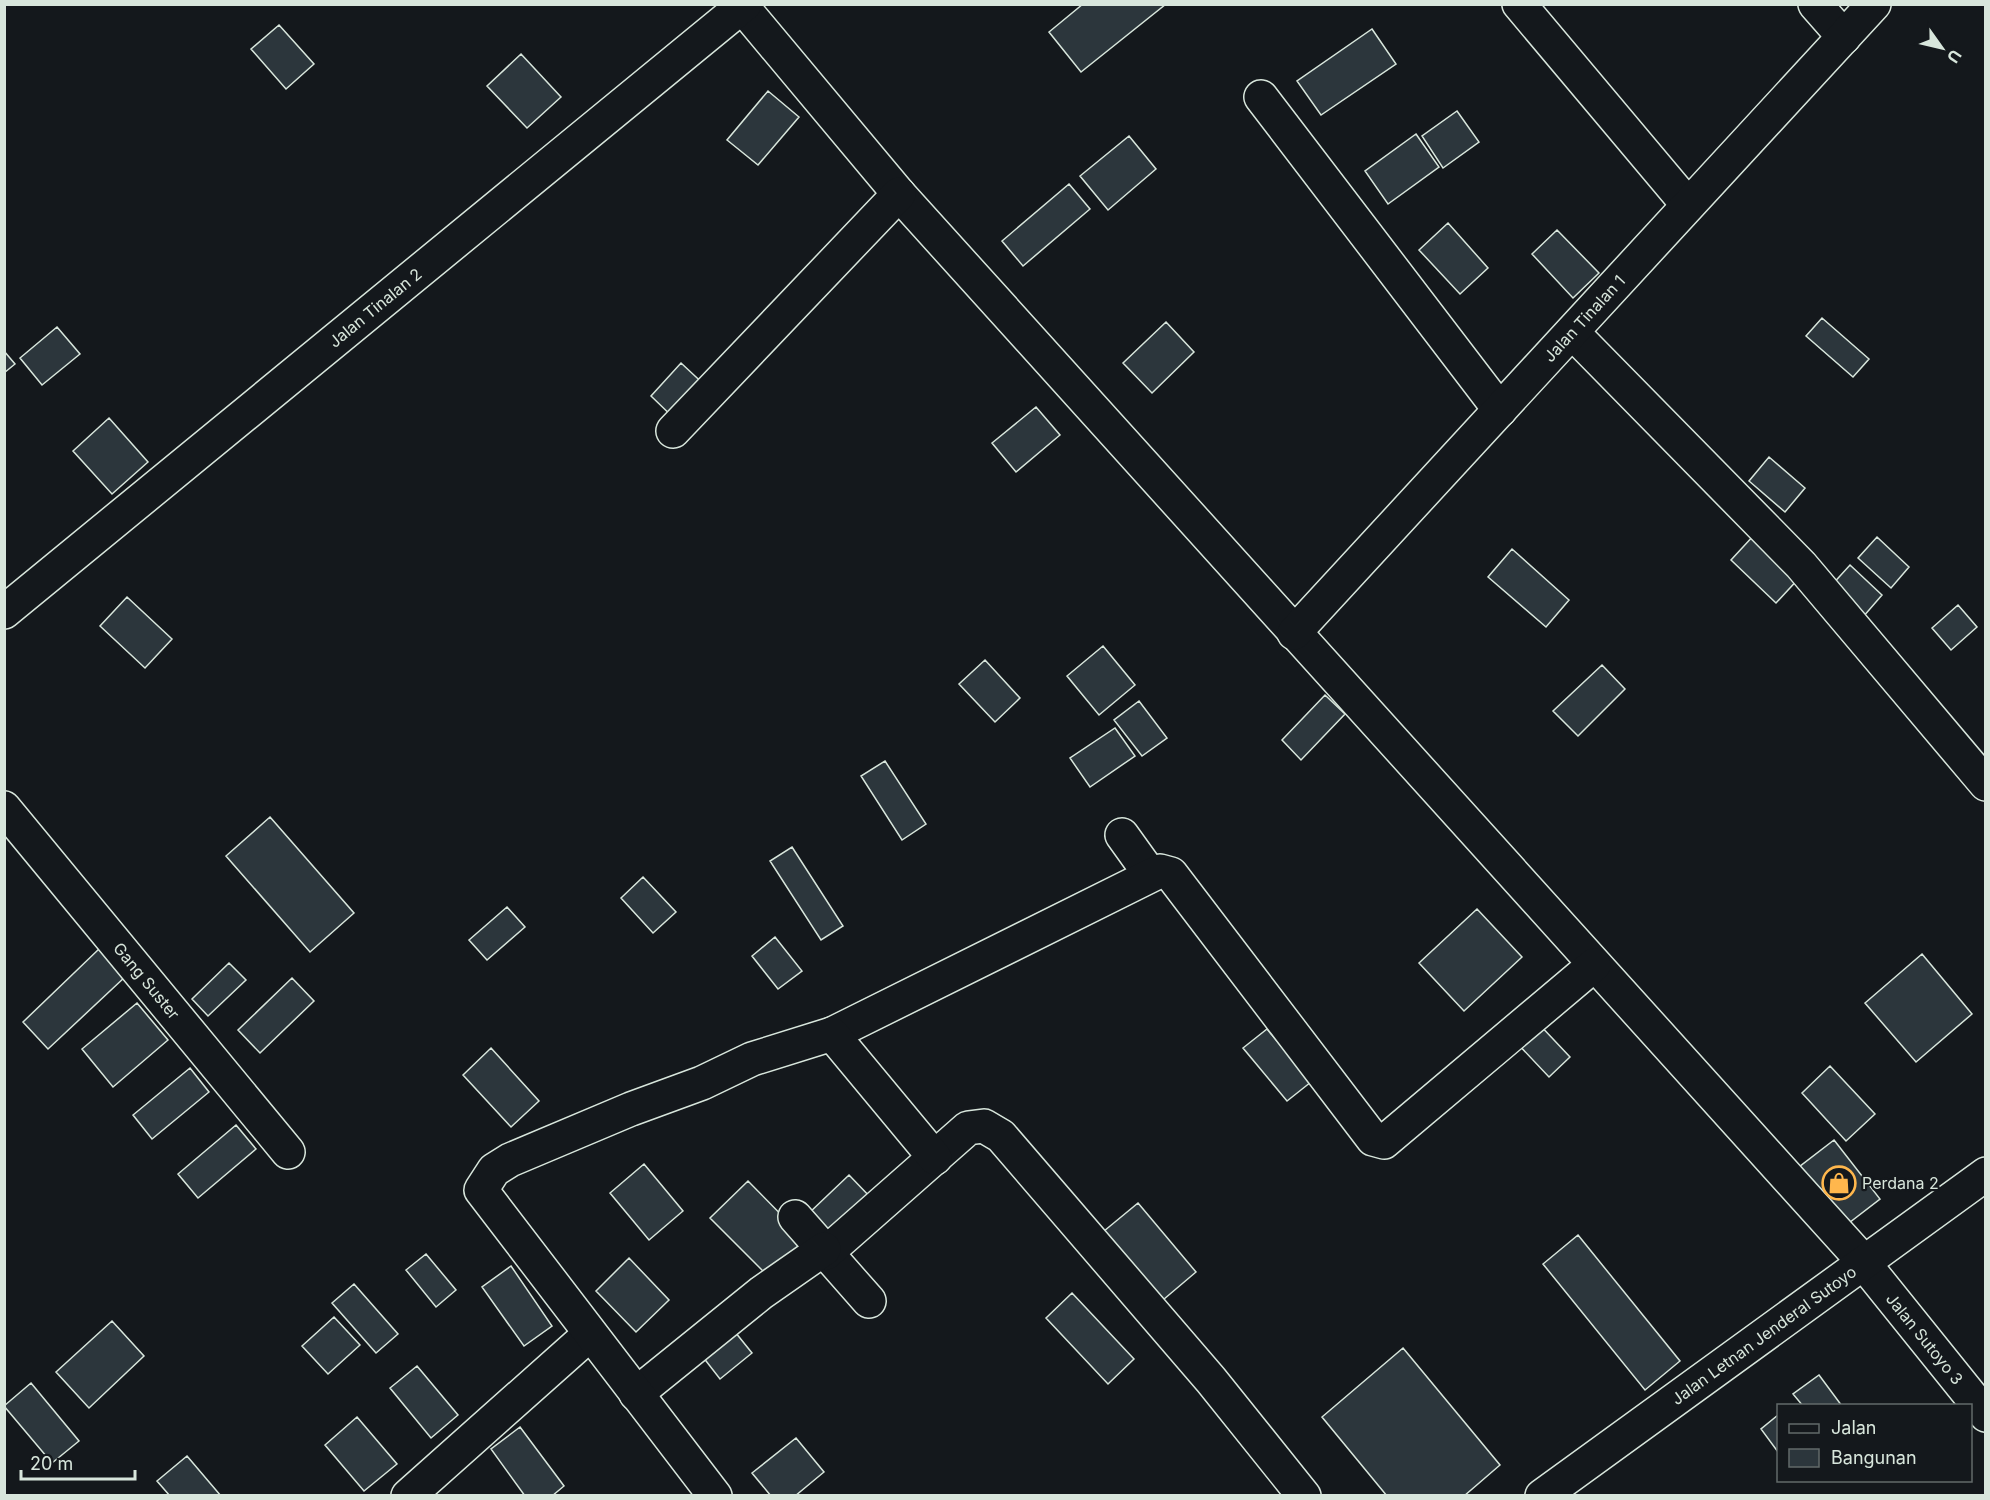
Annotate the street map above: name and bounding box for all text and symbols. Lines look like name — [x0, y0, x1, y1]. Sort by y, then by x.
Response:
north arrow — [1912, 18, 1972, 78]
text: U — [1943, 46, 1966, 67]
street label: Jalan Tinalan 2 — [325, 264, 426, 351]
street label: Jalan Tinalan 1 — [1539, 271, 1629, 366]
street label: Gang Suster — [109, 938, 184, 1023]
shop icon: Perdana 2 — [1821, 1165, 1857, 1201]
place label: Perdana 2 — [1862, 1173, 1939, 1193]
street label: Jalan Letnan Jenderal Sutoyo — [1667, 1261, 1860, 1409]
street label: Jalan Sutoyo 3 — [1882, 1289, 1967, 1389]
legend — [1777, 1404, 1972, 1482]
text: Jalan — [1831, 1417, 1876, 1438]
scale bar — [21, 1443, 135, 1481]
text: Bangunan — [1831, 1447, 1917, 1468]
text: 20 m — [30, 1453, 73, 1474]

